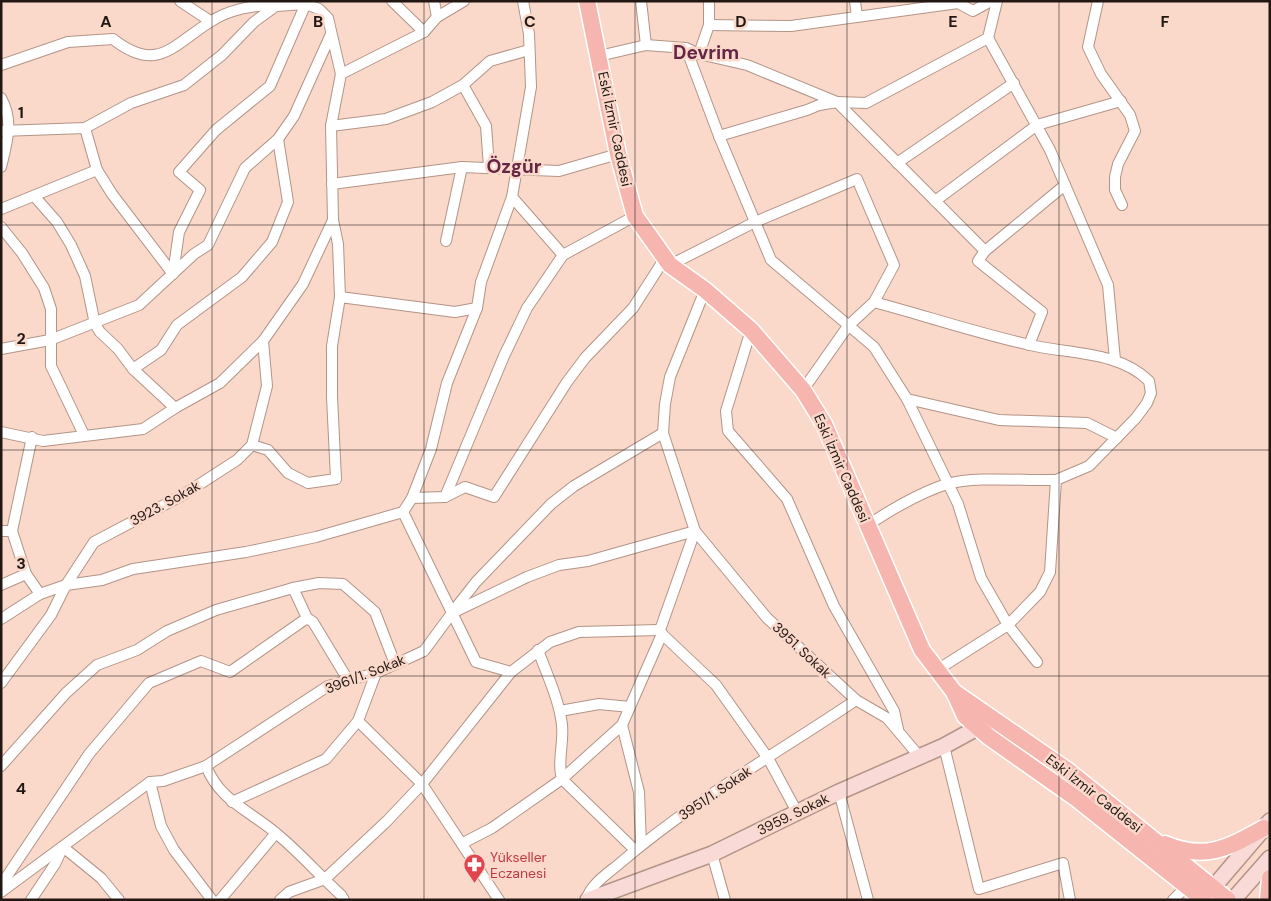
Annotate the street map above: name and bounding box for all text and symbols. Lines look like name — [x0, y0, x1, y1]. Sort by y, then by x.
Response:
text: A — [100, 11, 112, 32]
text: B — [313, 11, 323, 32]
text: C — [524, 11, 536, 32]
text: D — [735, 11, 747, 32]
text: E — [948, 11, 958, 32]
text: F — [1161, 11, 1170, 32]
district label: Devrim — [673, 40, 739, 65]
street label: Eski İzmir Caddesi — [594, 70, 636, 188]
text: 1 — [18, 102, 24, 123]
district label: Özgür — [486, 154, 542, 179]
text: 2 — [16, 328, 26, 349]
street label: Eski İzmir Caddesi — [810, 411, 874, 525]
street label: 3923. Sokak — [127, 476, 203, 530]
text: 3 — [16, 553, 26, 574]
street label: 3951. Sokak — [769, 618, 835, 682]
street label: 3961/1. Sokak — [322, 650, 408, 698]
street label: Eski İzmir Caddesi — [1042, 750, 1146, 836]
street label: 3951/1. Sokak — [675, 762, 755, 824]
text: 4 — [16, 778, 26, 799]
street label: 3959. Sokak — [754, 789, 832, 839]
place label: Yükseller Eczanesi — [490, 848, 547, 882]
pharmacy icon: Yükseller Eczanesi — [462, 853, 486, 884]

